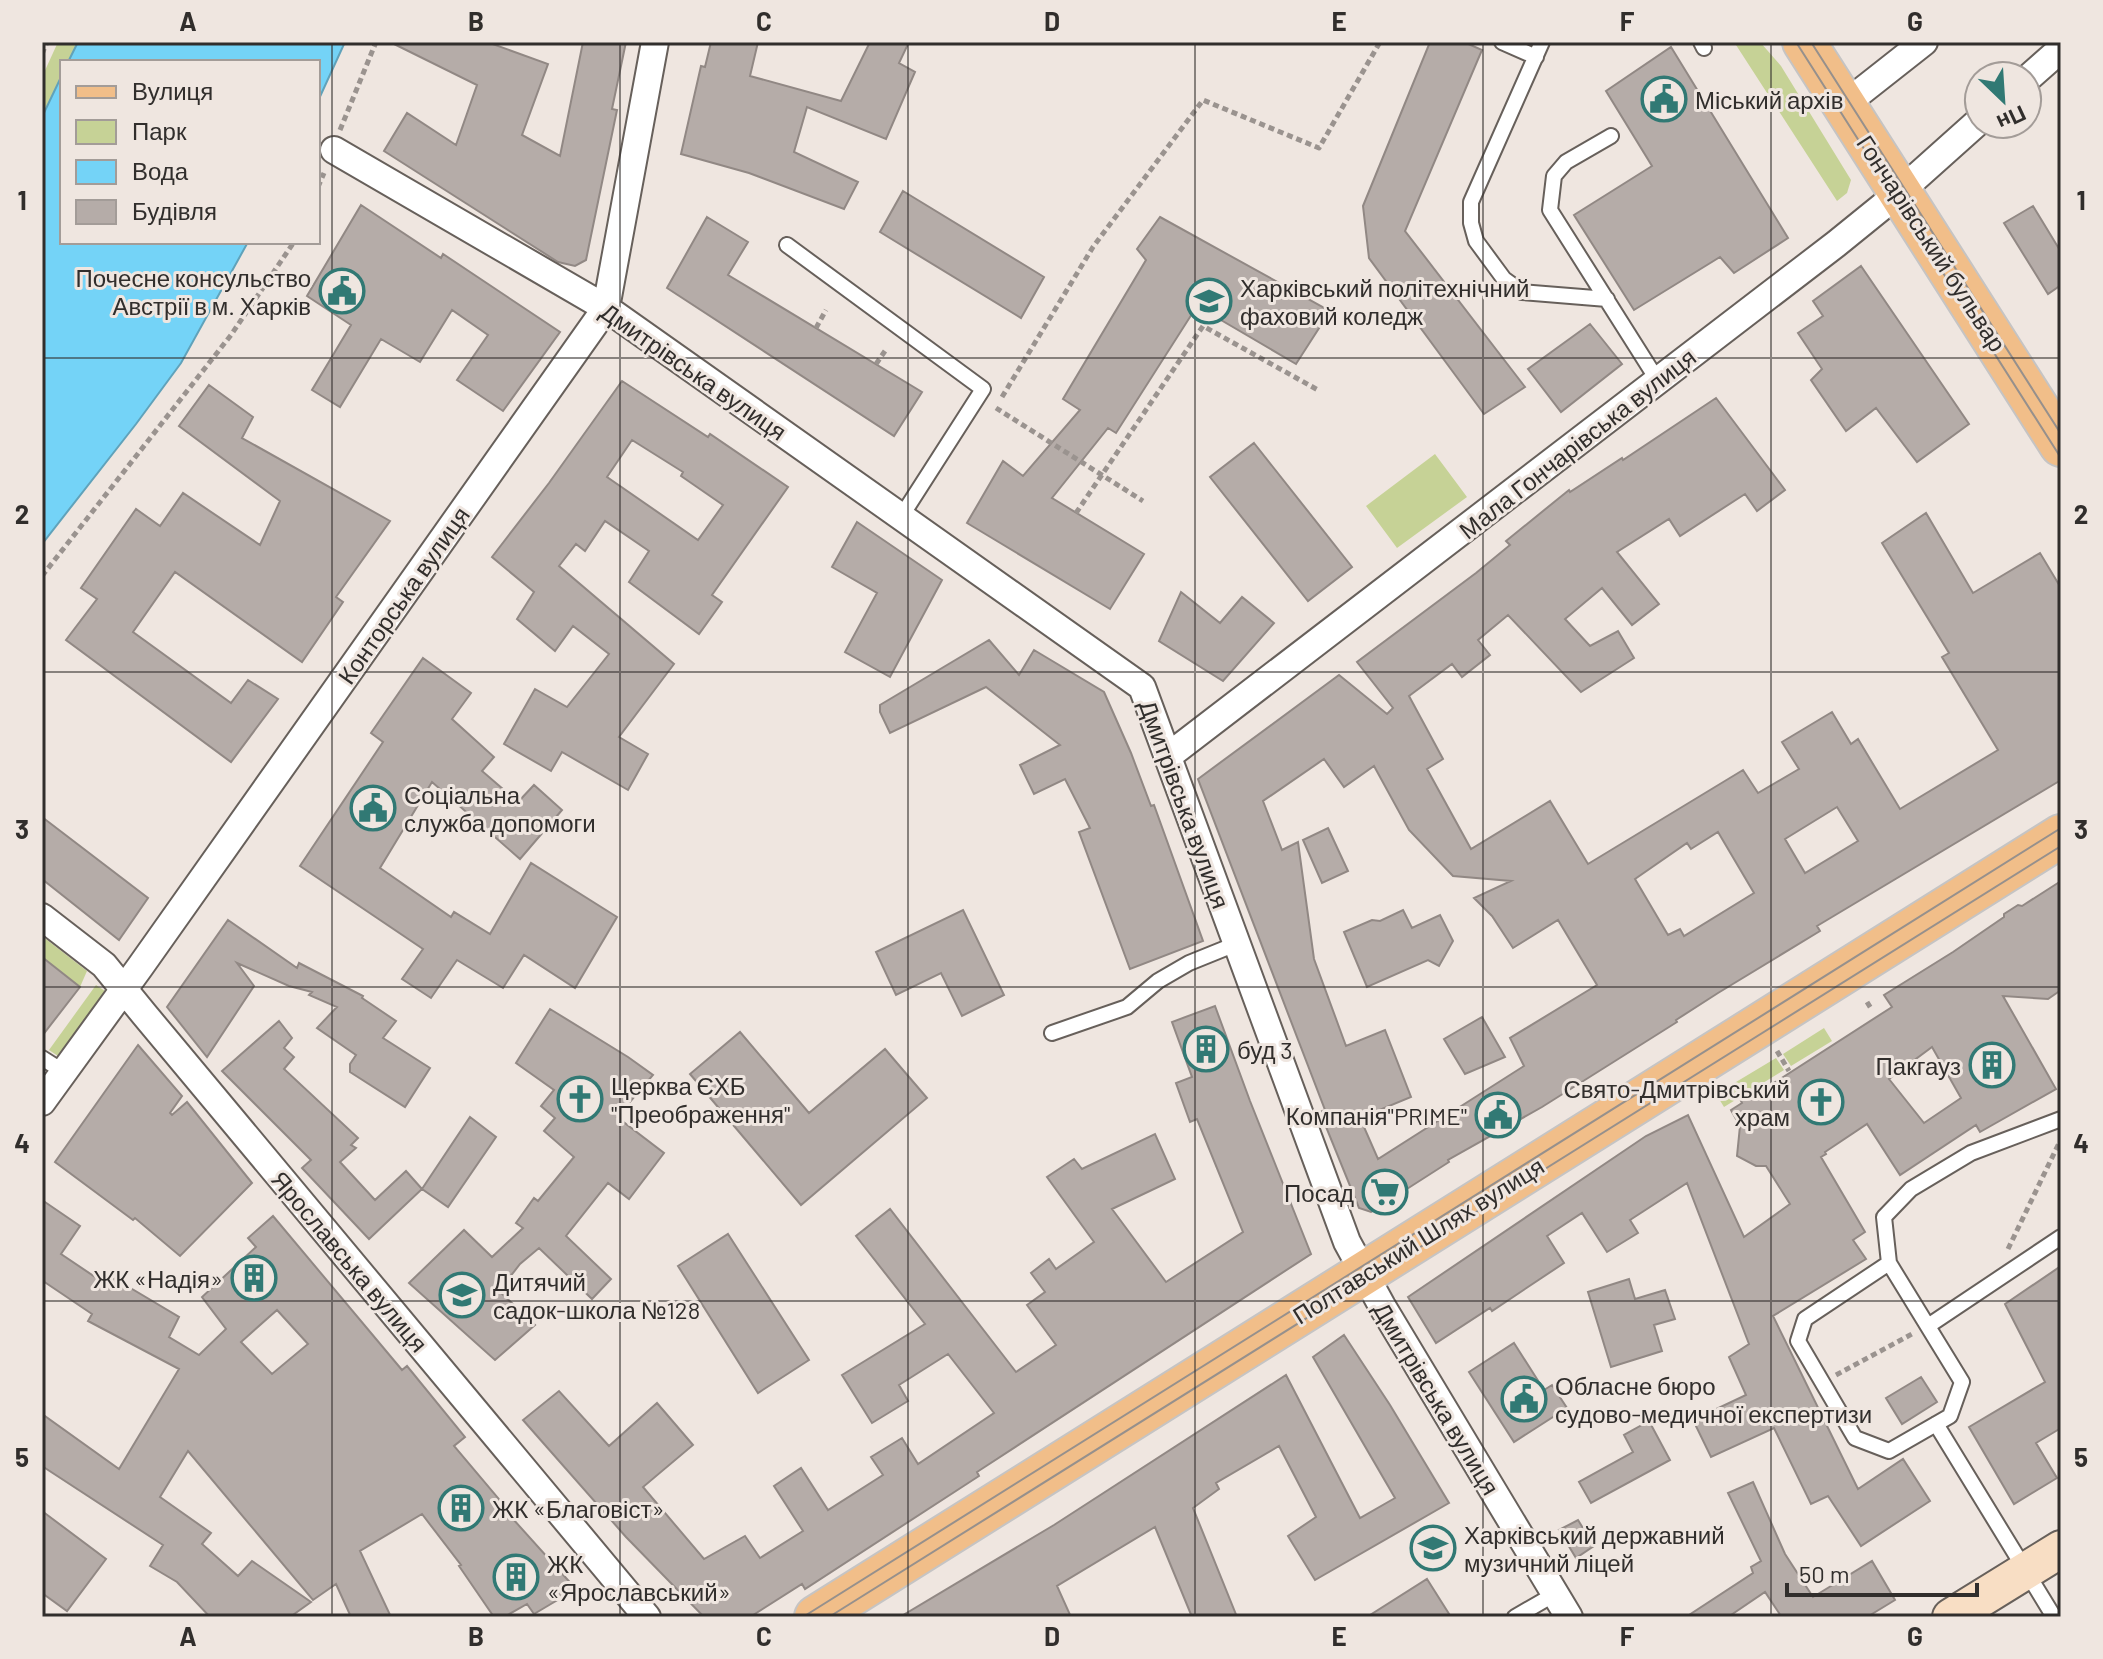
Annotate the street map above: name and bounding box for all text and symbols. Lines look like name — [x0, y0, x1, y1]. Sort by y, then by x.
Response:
text: A — [179, 5, 197, 36]
text: B — [468, 5, 484, 36]
text: C — [756, 5, 772, 36]
text: D — [1044, 5, 1060, 36]
text: E — [1331, 5, 1347, 36]
text: F — [1620, 5, 1635, 36]
text: G — [1907, 5, 1923, 36]
legend — [60, 60, 320, 244]
north arrow — [1963, 60, 2043, 140]
public building icon: Міський архів — [1640, 75, 1688, 123]
text: Вулиця — [132, 76, 213, 105]
place label: Міський архів — [1695, 85, 1843, 114]
text: Пн — [1993, 101, 2031, 137]
text: Парк — [132, 116, 187, 145]
street label: Гончарівський бульвар — [1851, 129, 2013, 357]
text: Вода — [132, 156, 189, 185]
text: 1 — [17, 184, 27, 215]
text: 1 — [2076, 184, 2086, 215]
text: Будівля — [132, 196, 217, 225]
place label: Почесне консульство Австрії в м. Харків — [76, 263, 311, 320]
public building icon: Почесне консульство Австрії в м. Харків — [318, 267, 366, 315]
place label: Харківський політехнічний фаховий коледж — [1240, 273, 1529, 330]
school or university icon: Харківський політехнічний фаховий коледж — [1185, 277, 1233, 325]
street label: Дмитрівська вулиця — [596, 296, 792, 446]
street label: Мала Гончарівська вулиця — [1453, 342, 1701, 544]
text: 2 — [15, 498, 29, 529]
text: 2 — [2074, 498, 2088, 529]
street label: Конторська вулиця — [331, 501, 475, 689]
street label: Дмитрівська вулиця — [1134, 696, 1236, 912]
place label: Соціальна служба допомоги — [404, 780, 596, 837]
public building icon: Соціальна служба допомоги — [349, 784, 397, 832]
text: 3 — [15, 813, 29, 844]
text: 3 — [2074, 813, 2088, 844]
building icon: буд 3 — [1182, 1025, 1230, 1073]
place label: буд 3 — [1237, 1035, 1293, 1064]
building icon: Пакгауз — [1968, 1041, 2016, 1089]
place label: Пакгауз — [1876, 1051, 1961, 1080]
place label: Церква ЄХБ "Преображення" — [611, 1071, 790, 1128]
place label: Свято-Дмитрівський храм — [1564, 1074, 1790, 1131]
church icon: Церква ЄХБ "Преображення" — [556, 1075, 604, 1123]
church icon: Свято-Дмитрівський храм — [1797, 1078, 1845, 1126]
public building icon: Компанія"PRIME" — [1474, 1091, 1522, 1139]
place label: Компанія"PRIME" — [1286, 1101, 1467, 1130]
text: 4 — [14, 1127, 30, 1158]
text: 4 — [2073, 1127, 2089, 1158]
street label: Полтавський Шлях вулиця — [1287, 1151, 1549, 1329]
street label: Ярославська вулиця — [266, 1165, 434, 1357]
supermarket icon: Посад — [1361, 1168, 1409, 1216]
place label: Посад — [1284, 1178, 1354, 1207]
building icon: ЖК «Надія» — [230, 1254, 278, 1302]
place label: ЖК «Надія» — [93, 1264, 223, 1293]
place label: Дитячий садок-школа №128 — [493, 1267, 700, 1324]
school or university icon: Дитячий садок-школа №128 — [438, 1271, 486, 1319]
street label: Дмитрівська вулиця — [1368, 1296, 1506, 1500]
place label: Обласне бюро судово-медичної експертизи — [1555, 1371, 1872, 1428]
public building icon: Обласне бюро судово-медичної експертизи — [1500, 1375, 1548, 1423]
text: 5 — [15, 1441, 29, 1472]
text: 5 — [2074, 1441, 2088, 1472]
building icon: ЖК «Благовіст» — [437, 1484, 485, 1532]
place label: ЖК «Благовіст» — [492, 1494, 664, 1523]
place label: Харківський державний музичний ліцей — [1464, 1520, 1725, 1577]
school or university icon: Харківський державний музичний ліцей — [1409, 1524, 1457, 1572]
scale bar — [1787, 1547, 1977, 1597]
place label: ЖК «Ярославський» — [547, 1549, 731, 1606]
building icon: ЖК «Ярославський» — [492, 1553, 540, 1601]
text: 50 m — [1799, 1559, 1850, 1588]
text: A — [179, 1620, 197, 1651]
text: B — [468, 1620, 484, 1651]
text: C — [756, 1620, 772, 1651]
text: D — [1044, 1620, 1060, 1651]
text: E — [1331, 1620, 1347, 1651]
text: F — [1620, 1620, 1635, 1651]
text: G — [1907, 1620, 1923, 1651]

